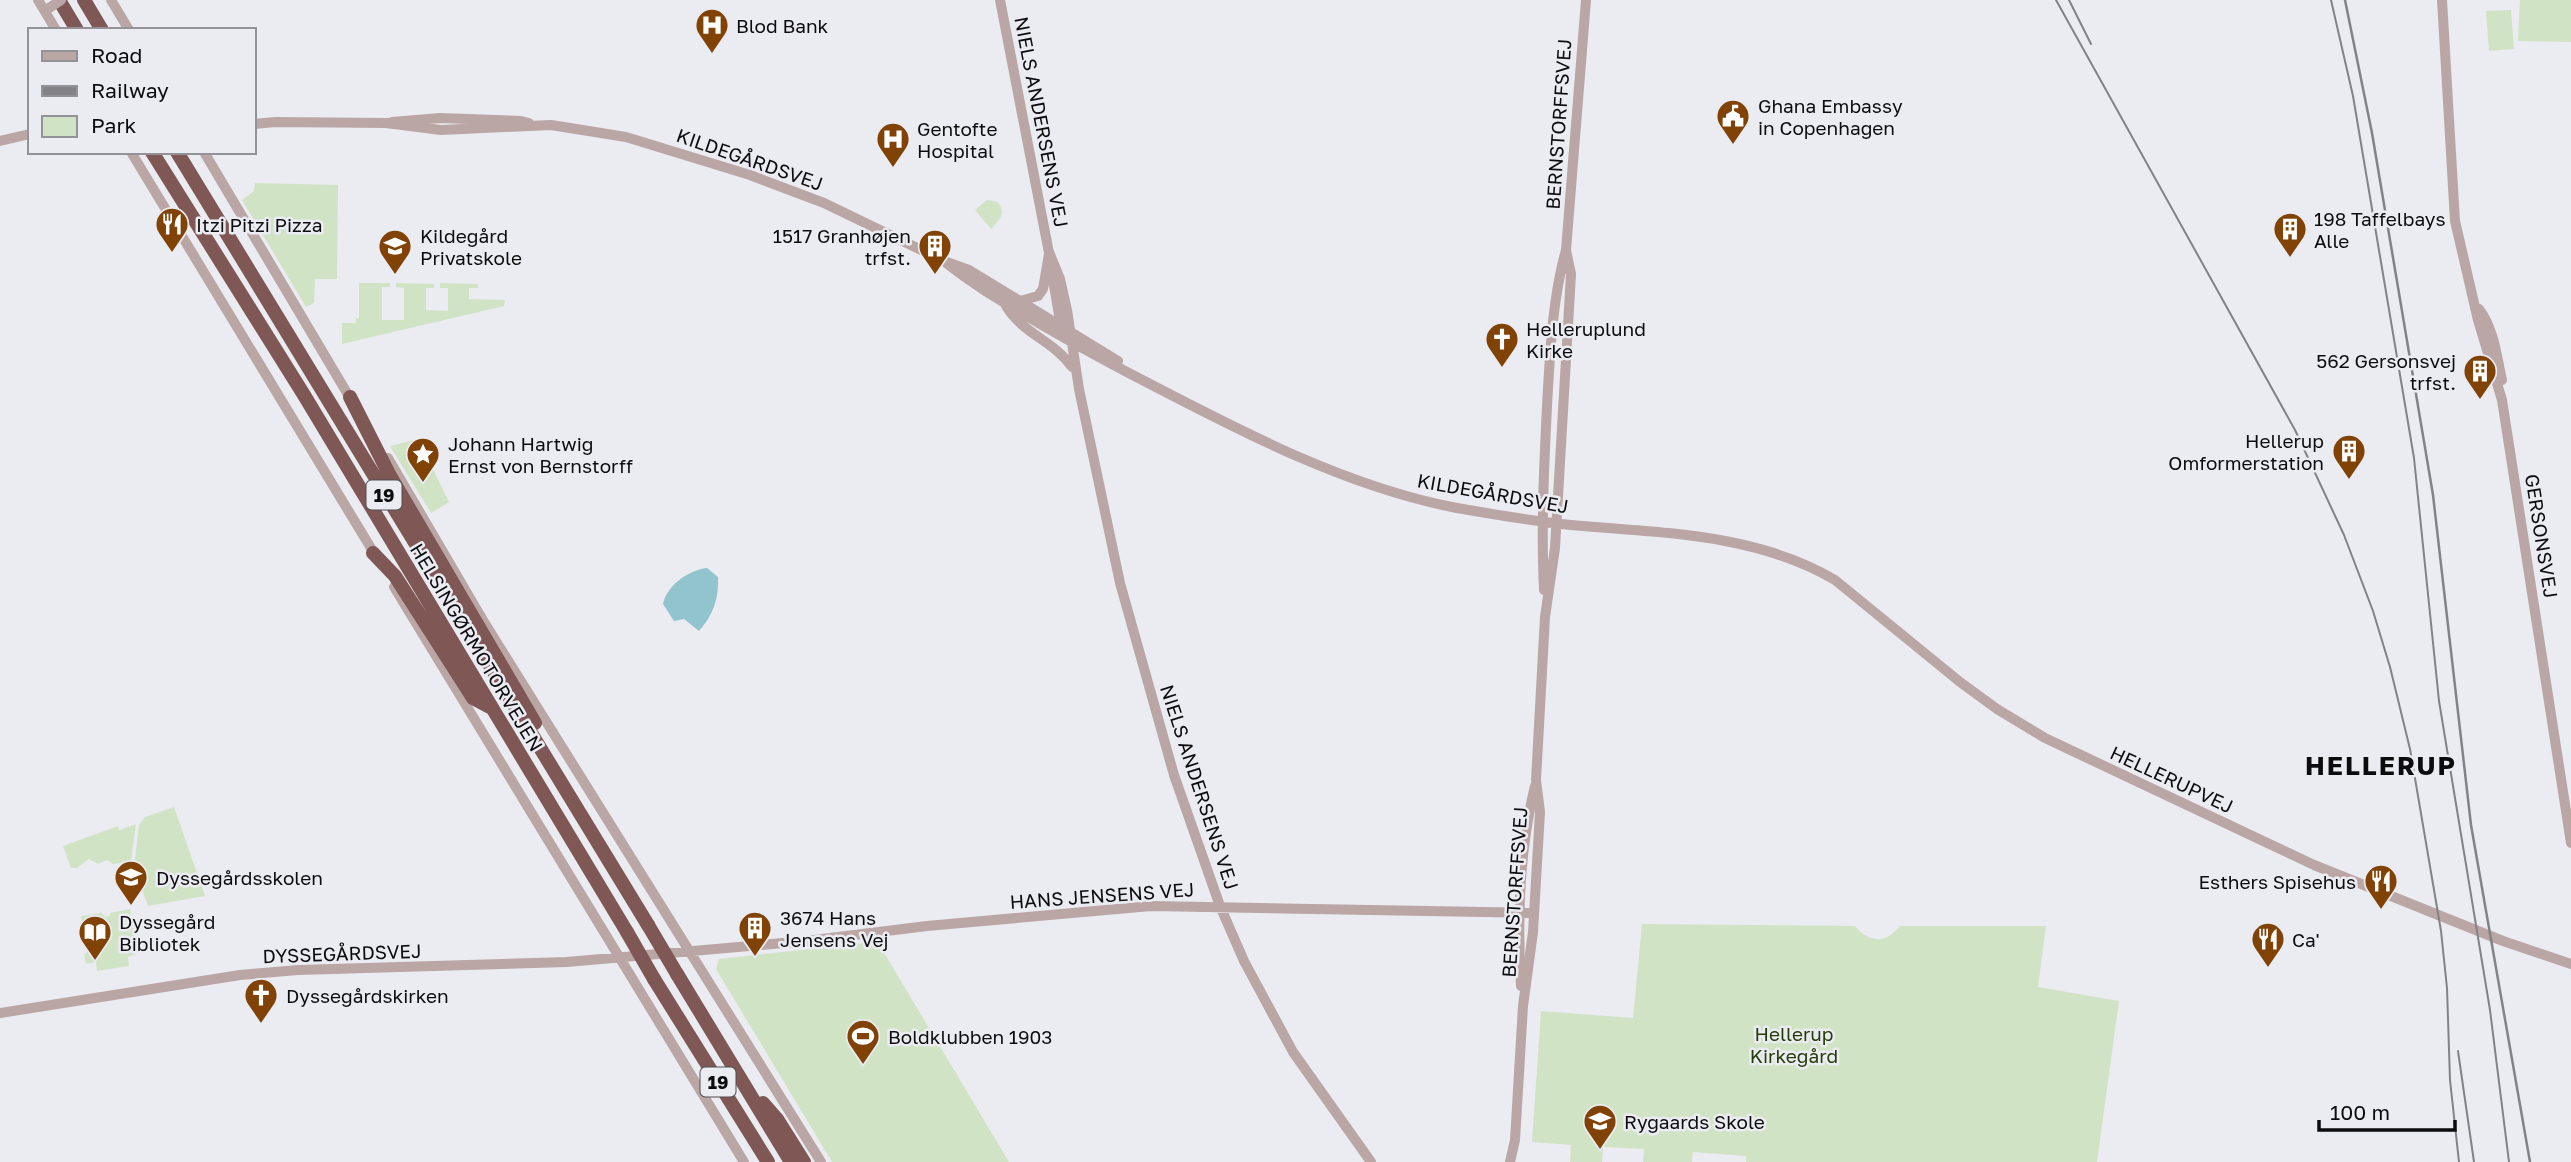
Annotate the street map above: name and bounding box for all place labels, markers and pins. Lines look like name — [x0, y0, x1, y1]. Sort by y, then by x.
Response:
hospital icon: Blod Bank — [693, 6, 731, 55]
place label: Blod Bank — [736, 14, 829, 37]
place label: Ghana Embassy in Copenhagen — [1758, 94, 1903, 139]
public building icon: Ghana Embassy in Copenhagen — [1714, 97, 1752, 146]
place label: Gentofte Hospital — [917, 117, 997, 162]
hospital icon: Gentofte Hospital — [874, 120, 912, 169]
restaurant icon: Itzi Pitzi Pizza — [153, 205, 191, 254]
place label: 198 Taffelbays Alle — [2314, 207, 2446, 252]
building icon: 198 Taffelbays Alle — [2271, 210, 2309, 259]
place label: Itzi Pitzi Pizza — [196, 213, 322, 236]
place label: Kildegård Privatskole — [420, 224, 522, 269]
place label: 1517 Granhøjen trfst. — [773, 224, 911, 269]
school or university icon: Kildegård Privatskole — [376, 227, 414, 276]
building icon: 1517 Granhøjen trfst. — [916, 227, 954, 276]
place label: Helleruplund Kirke — [1526, 317, 1646, 362]
church icon: Helleruplund Kirke — [1483, 320, 1521, 369]
place label: 562 Gersonsvej trfst. — [2316, 349, 2456, 394]
building icon: 562 Gersonsvej trfst. — [2461, 352, 2499, 401]
place label: Hellerup Omformerstation — [2168, 429, 2324, 474]
place label: Johann Hartwig Ernst von Bernstorff — [448, 432, 633, 477]
building icon: Hellerup Omformerstation — [2330, 432, 2368, 481]
place icon: Johann Hartwig Ernst von Bernstorff — [404, 435, 442, 484]
school or university icon: Dyssegårdsskolen — [112, 858, 150, 907]
restaurant icon: Esthers Spisehus — [2362, 862, 2400, 911]
place label: Dyssegårdsskolen — [156, 866, 323, 889]
place label: Esthers Spisehus — [2199, 870, 2356, 893]
place label: 3674 Hans Jensens Vej — [780, 906, 889, 951]
building icon: 3674 Hans Jensens Vej — [736, 909, 774, 958]
place label: Dyssegård Bibliotek — [119, 910, 215, 955]
library icon: Dyssegård Bibliotek — [76, 913, 114, 962]
restaurant icon: Ca' — [2249, 920, 2287, 969]
place label: Ca' — [2292, 928, 2320, 951]
church icon: Dyssegårdskirken — [242, 976, 280, 1025]
place label: Dyssegårdskirken — [286, 984, 449, 1007]
sports icon: Boldklubben 1903 — [844, 1017, 882, 1066]
place label: Boldklubben 1903 — [888, 1025, 1052, 1048]
school or university icon: Rygaards Skole — [1581, 1102, 1619, 1151]
place label: Rygaards Skole — [1624, 1110, 1765, 1133]

